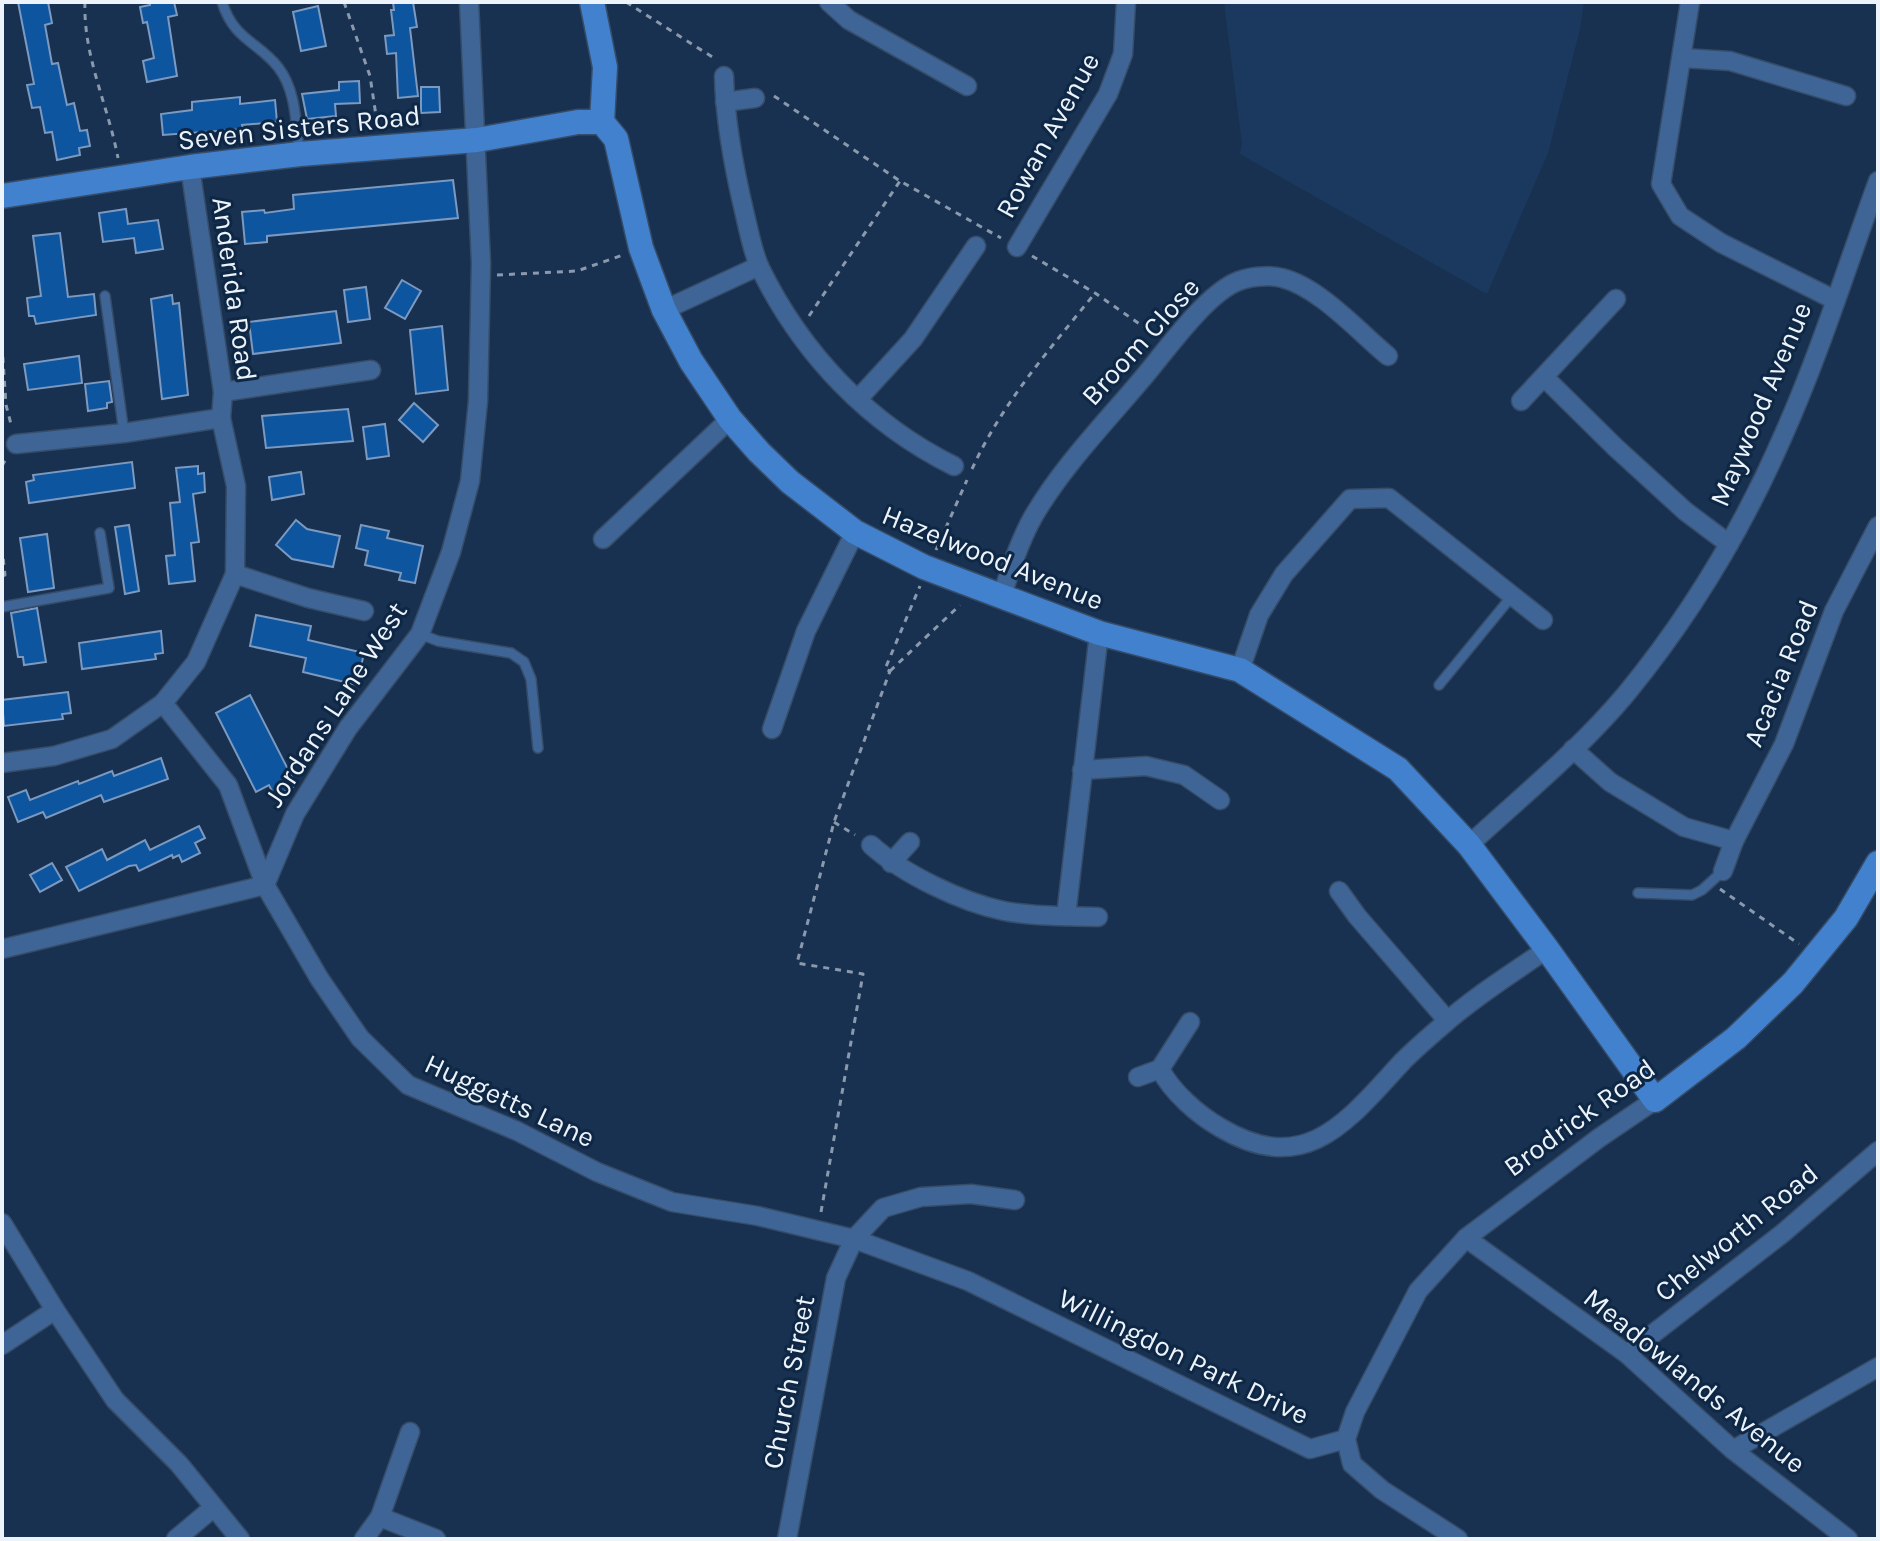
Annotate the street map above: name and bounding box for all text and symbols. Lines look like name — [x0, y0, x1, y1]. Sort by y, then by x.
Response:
street label: Rowan Avenue — [988, 47, 1106, 224]
street label: Seven Sisters Road — [176, 98, 422, 157]
street label: Anderida Road — [205, 195, 264, 383]
street label: Broom Close — [1074, 271, 1206, 412]
street label: Maywood Avenue — [1703, 297, 1818, 511]
street label: Hazelwood Avenue — [877, 498, 1108, 617]
street label: Acacia Road — [1736, 595, 1825, 751]
street label: Jordans Lane West — [257, 596, 414, 813]
street label: Huggetts Lane — [419, 1047, 600, 1154]
street label: Brodrick Road — [1497, 1051, 1661, 1183]
street label: Chelworth Road — [1648, 1156, 1825, 1308]
street label: Willingdon Park Drive — [1053, 1281, 1314, 1431]
street label: Meadowlands Avenue — [1577, 1281, 1812, 1480]
street label: Church Street — [756, 1293, 821, 1472]

